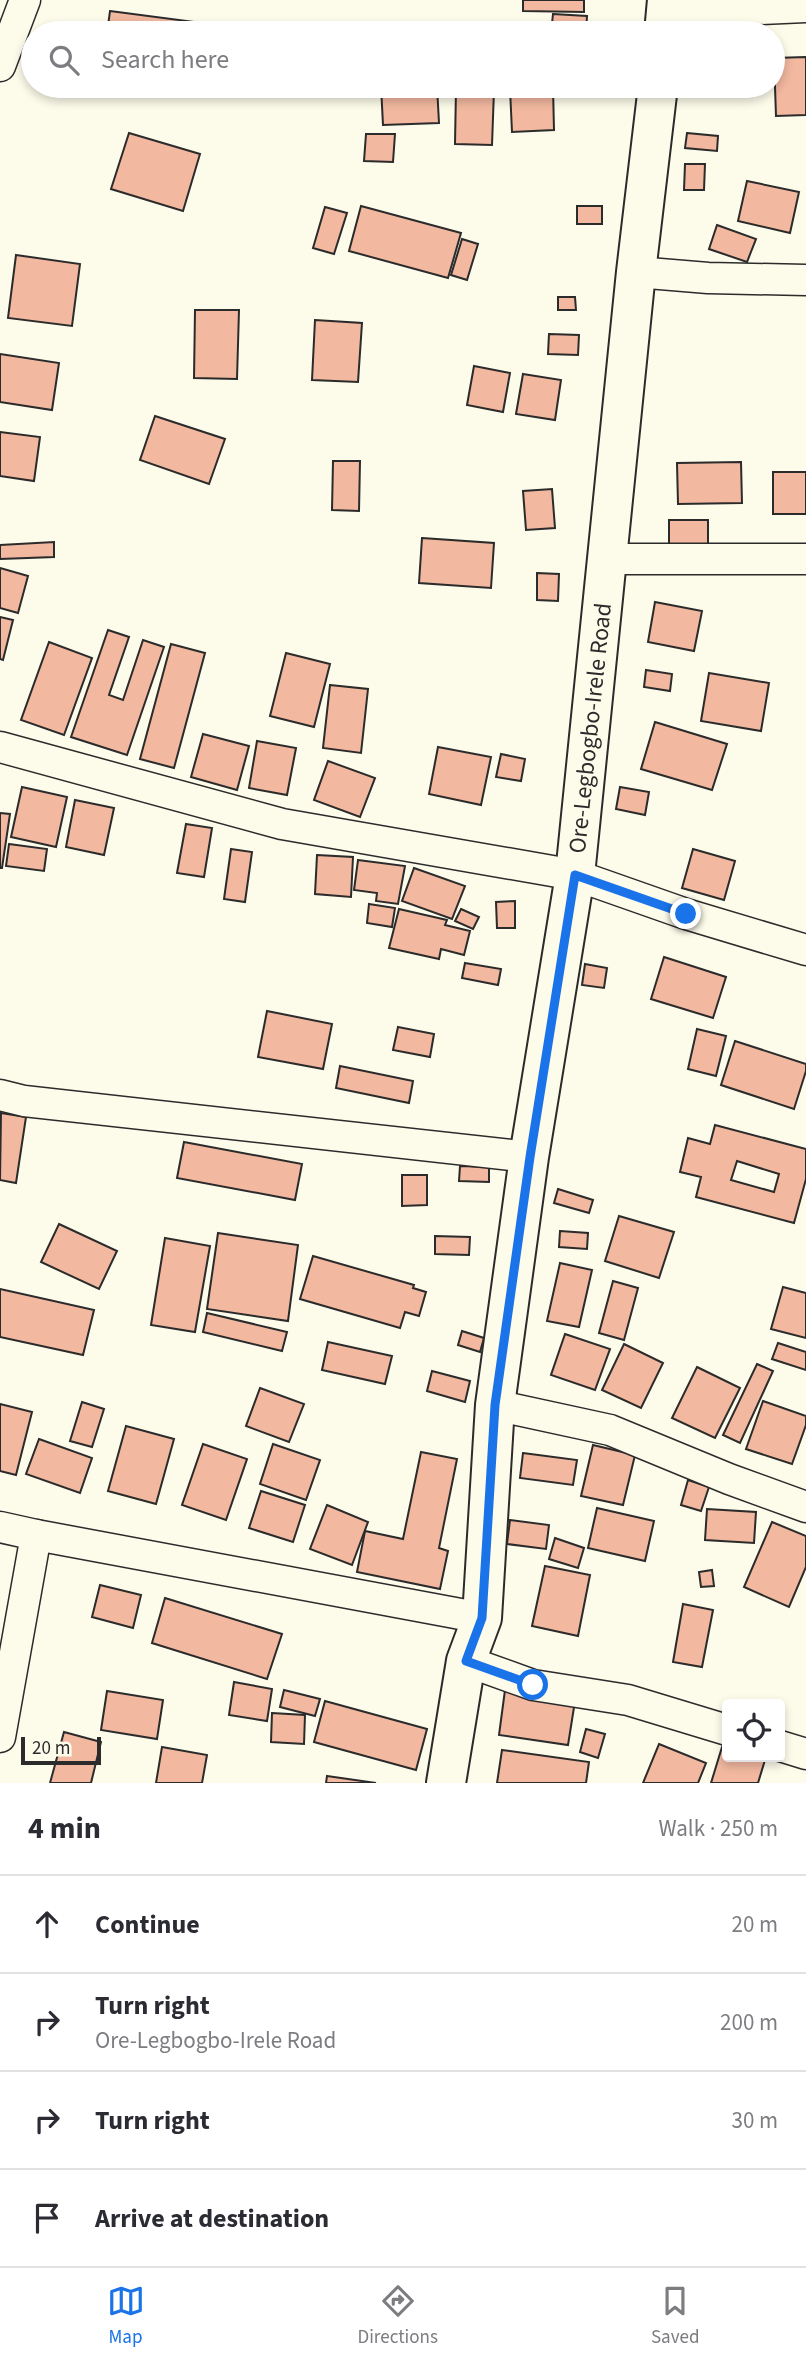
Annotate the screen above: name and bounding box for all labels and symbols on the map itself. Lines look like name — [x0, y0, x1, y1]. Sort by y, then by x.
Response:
street label: Ore-Legbogbo-Irele Road — [560, 601, 621, 855]
route end — [670, 898, 701, 929]
route start — [517, 1669, 548, 1700]
scale bar — [21, 1734, 102, 1766]

